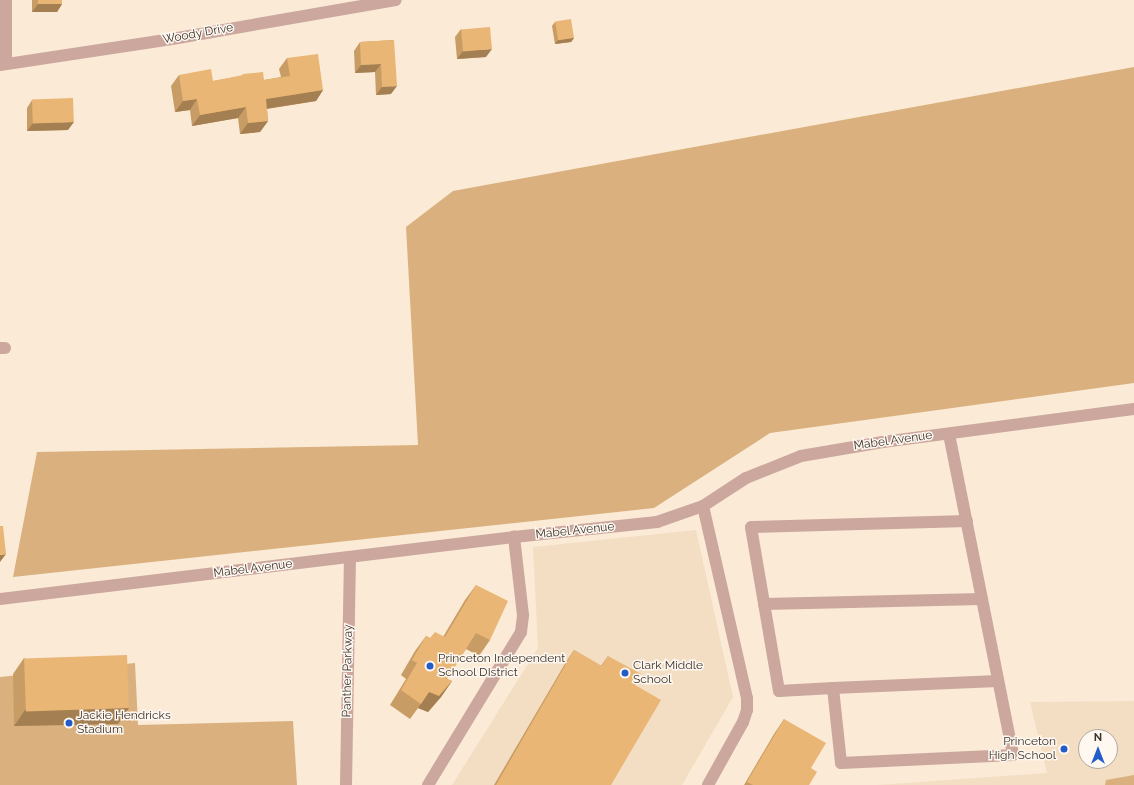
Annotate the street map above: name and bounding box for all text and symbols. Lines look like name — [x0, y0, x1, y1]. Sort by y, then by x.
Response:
street label: Woody Drive — [161, 21, 235, 47]
street label: Mabel Avenue — [852, 428, 934, 454]
street label: Mabel Avenue — [535, 520, 615, 542]
street label: Mabel Avenue — [212, 557, 294, 581]
street label: Panther Parkway — [340, 624, 356, 718]
place label: Princeton Independent School DIstrict — [438, 652, 565, 680]
place label: Clark Middle School — [633, 659, 703, 687]
marker: Princeton Independent School DIstrict — [425, 661, 435, 671]
marker: Clark Middle School — [620, 668, 630, 678]
place label: Jackie Hendricks Stadium — [77, 709, 171, 737]
marker: Jackie Hendricks Stadium — [64, 718, 74, 728]
north arrow — [1078, 729, 1118, 769]
text: N — [1094, 731, 1102, 744]
place label: Princeton High School — [989, 735, 1056, 763]
marker: Princeton High School — [1059, 744, 1069, 754]

